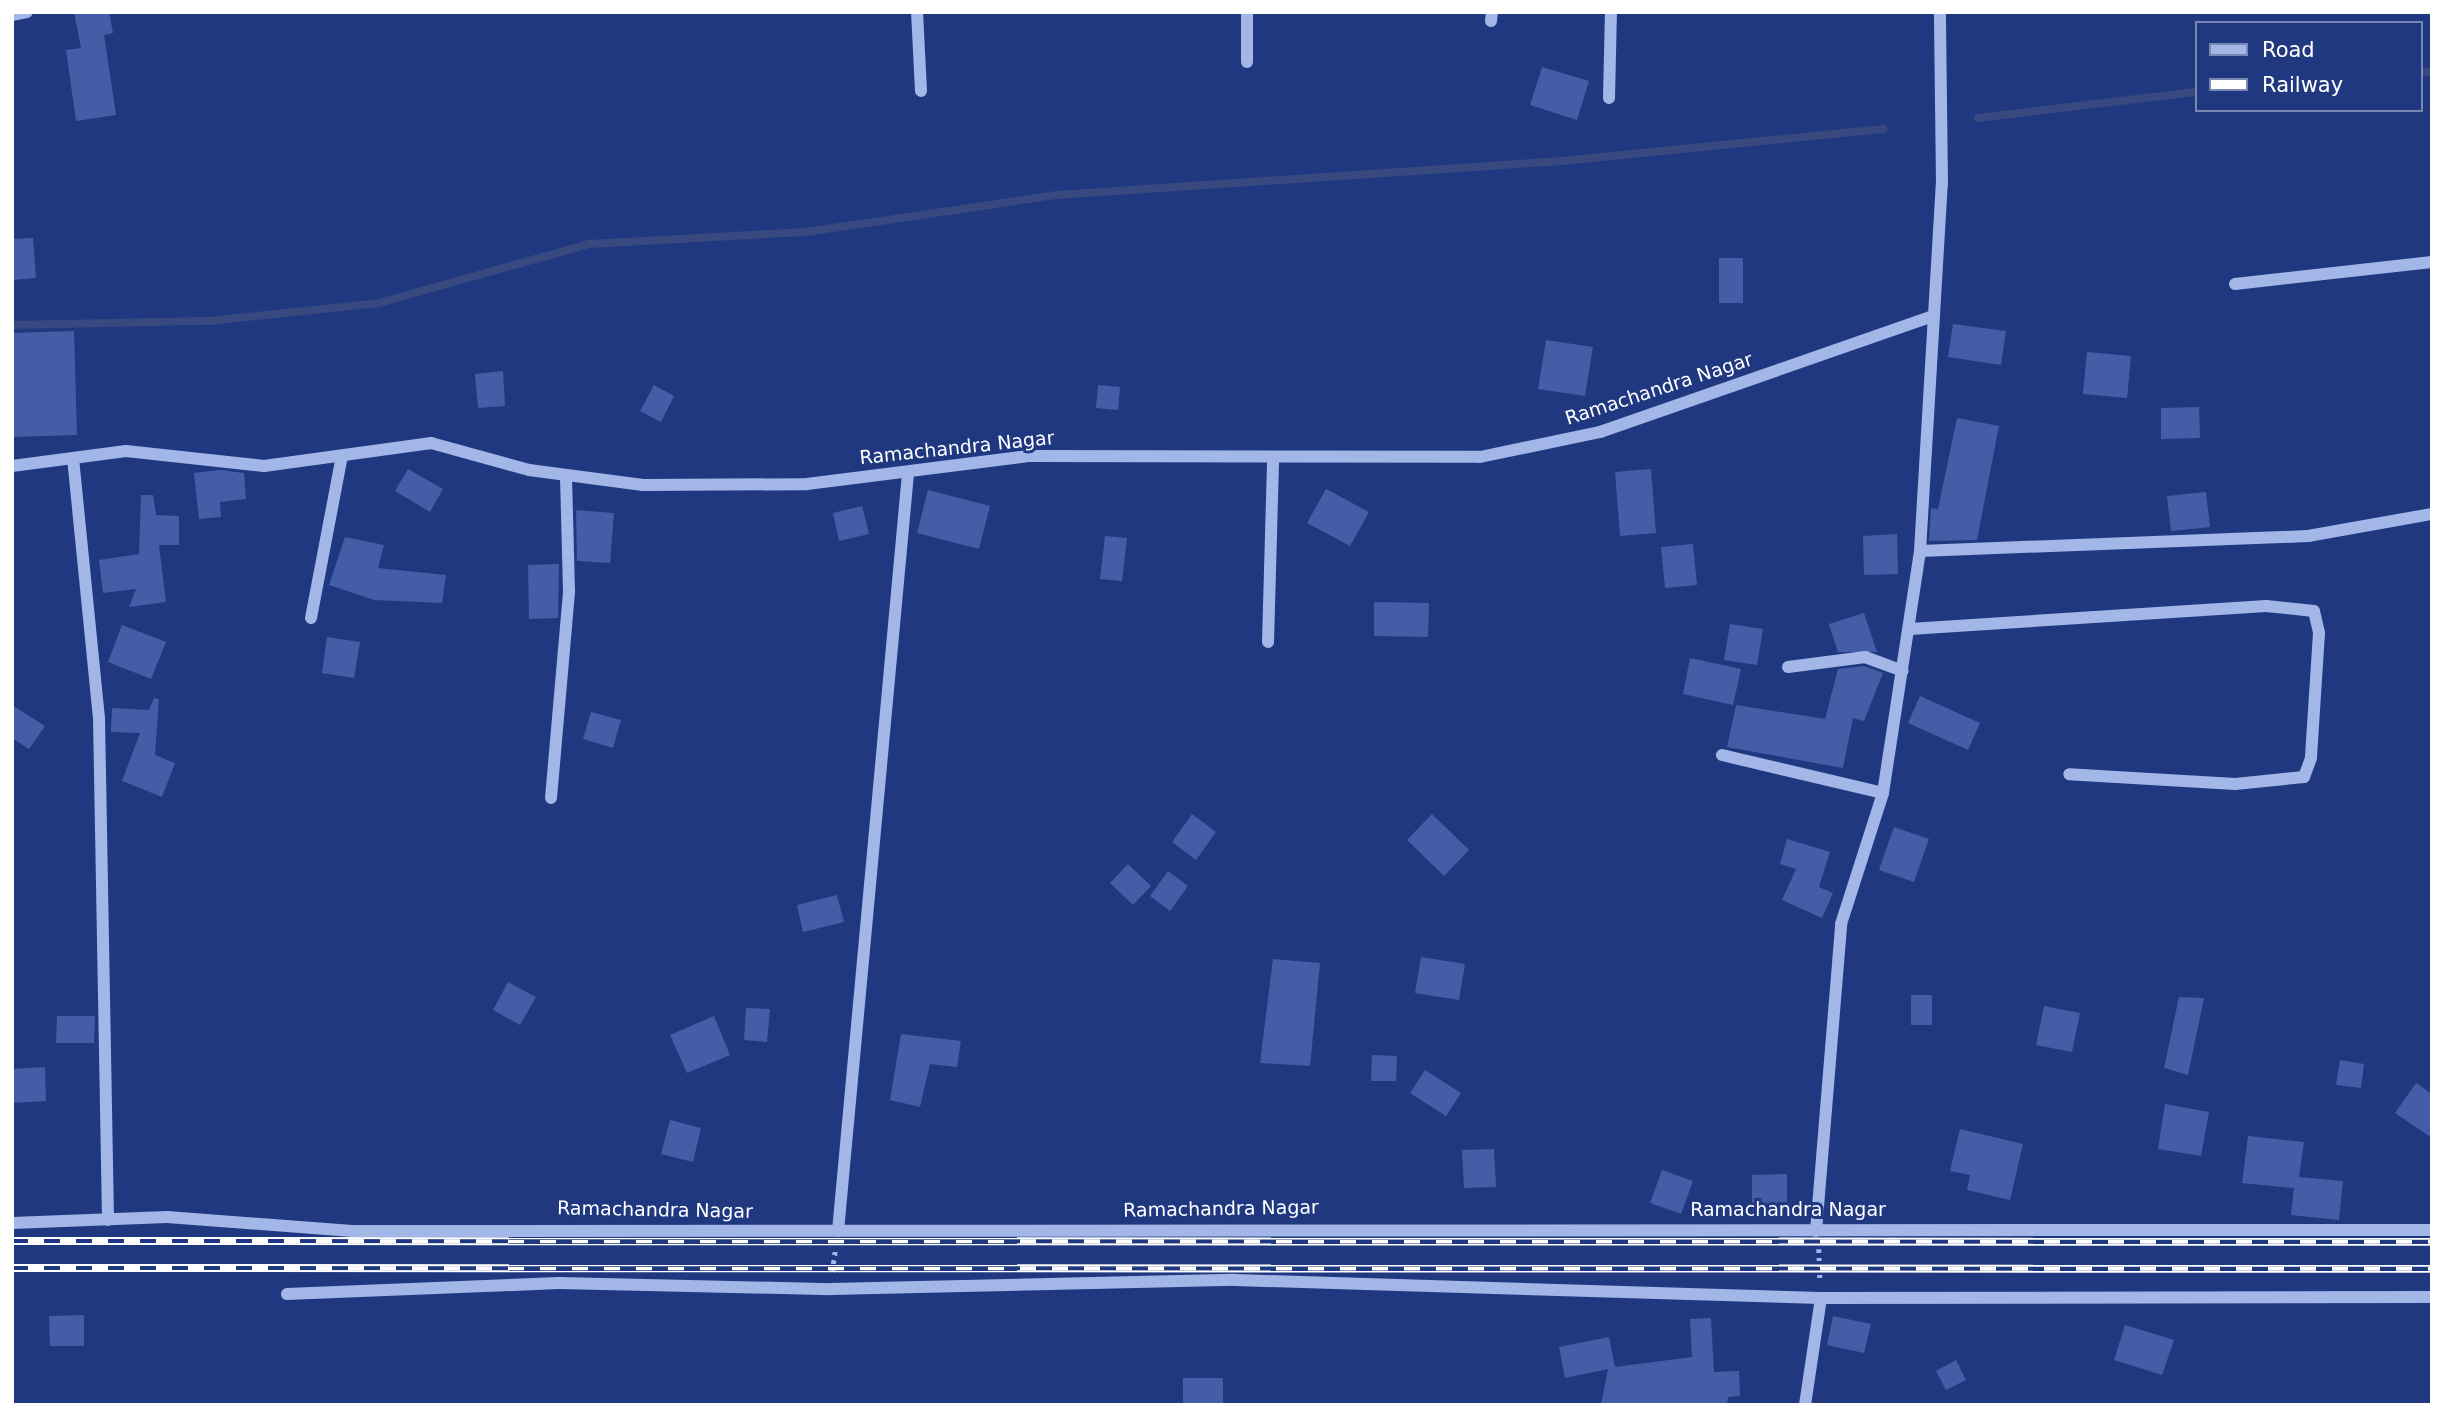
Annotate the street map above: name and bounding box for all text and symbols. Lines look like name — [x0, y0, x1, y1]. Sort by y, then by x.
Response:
legend — [2196, 21, 2423, 112]
text: Road — [2262, 38, 2315, 62]
text: Railway — [2262, 73, 2343, 97]
street label: Ramachandra Nagar — [1562, 348, 1756, 430]
street label: Ramachandra Nagar — [859, 426, 1055, 470]
street label: Ramachandra Nagar — [1123, 1196, 1319, 1222]
street label: Ramachandra Nagar — [557, 1197, 753, 1223]
street label: Ramachandra Nagar — [1690, 1199, 1886, 1221]

